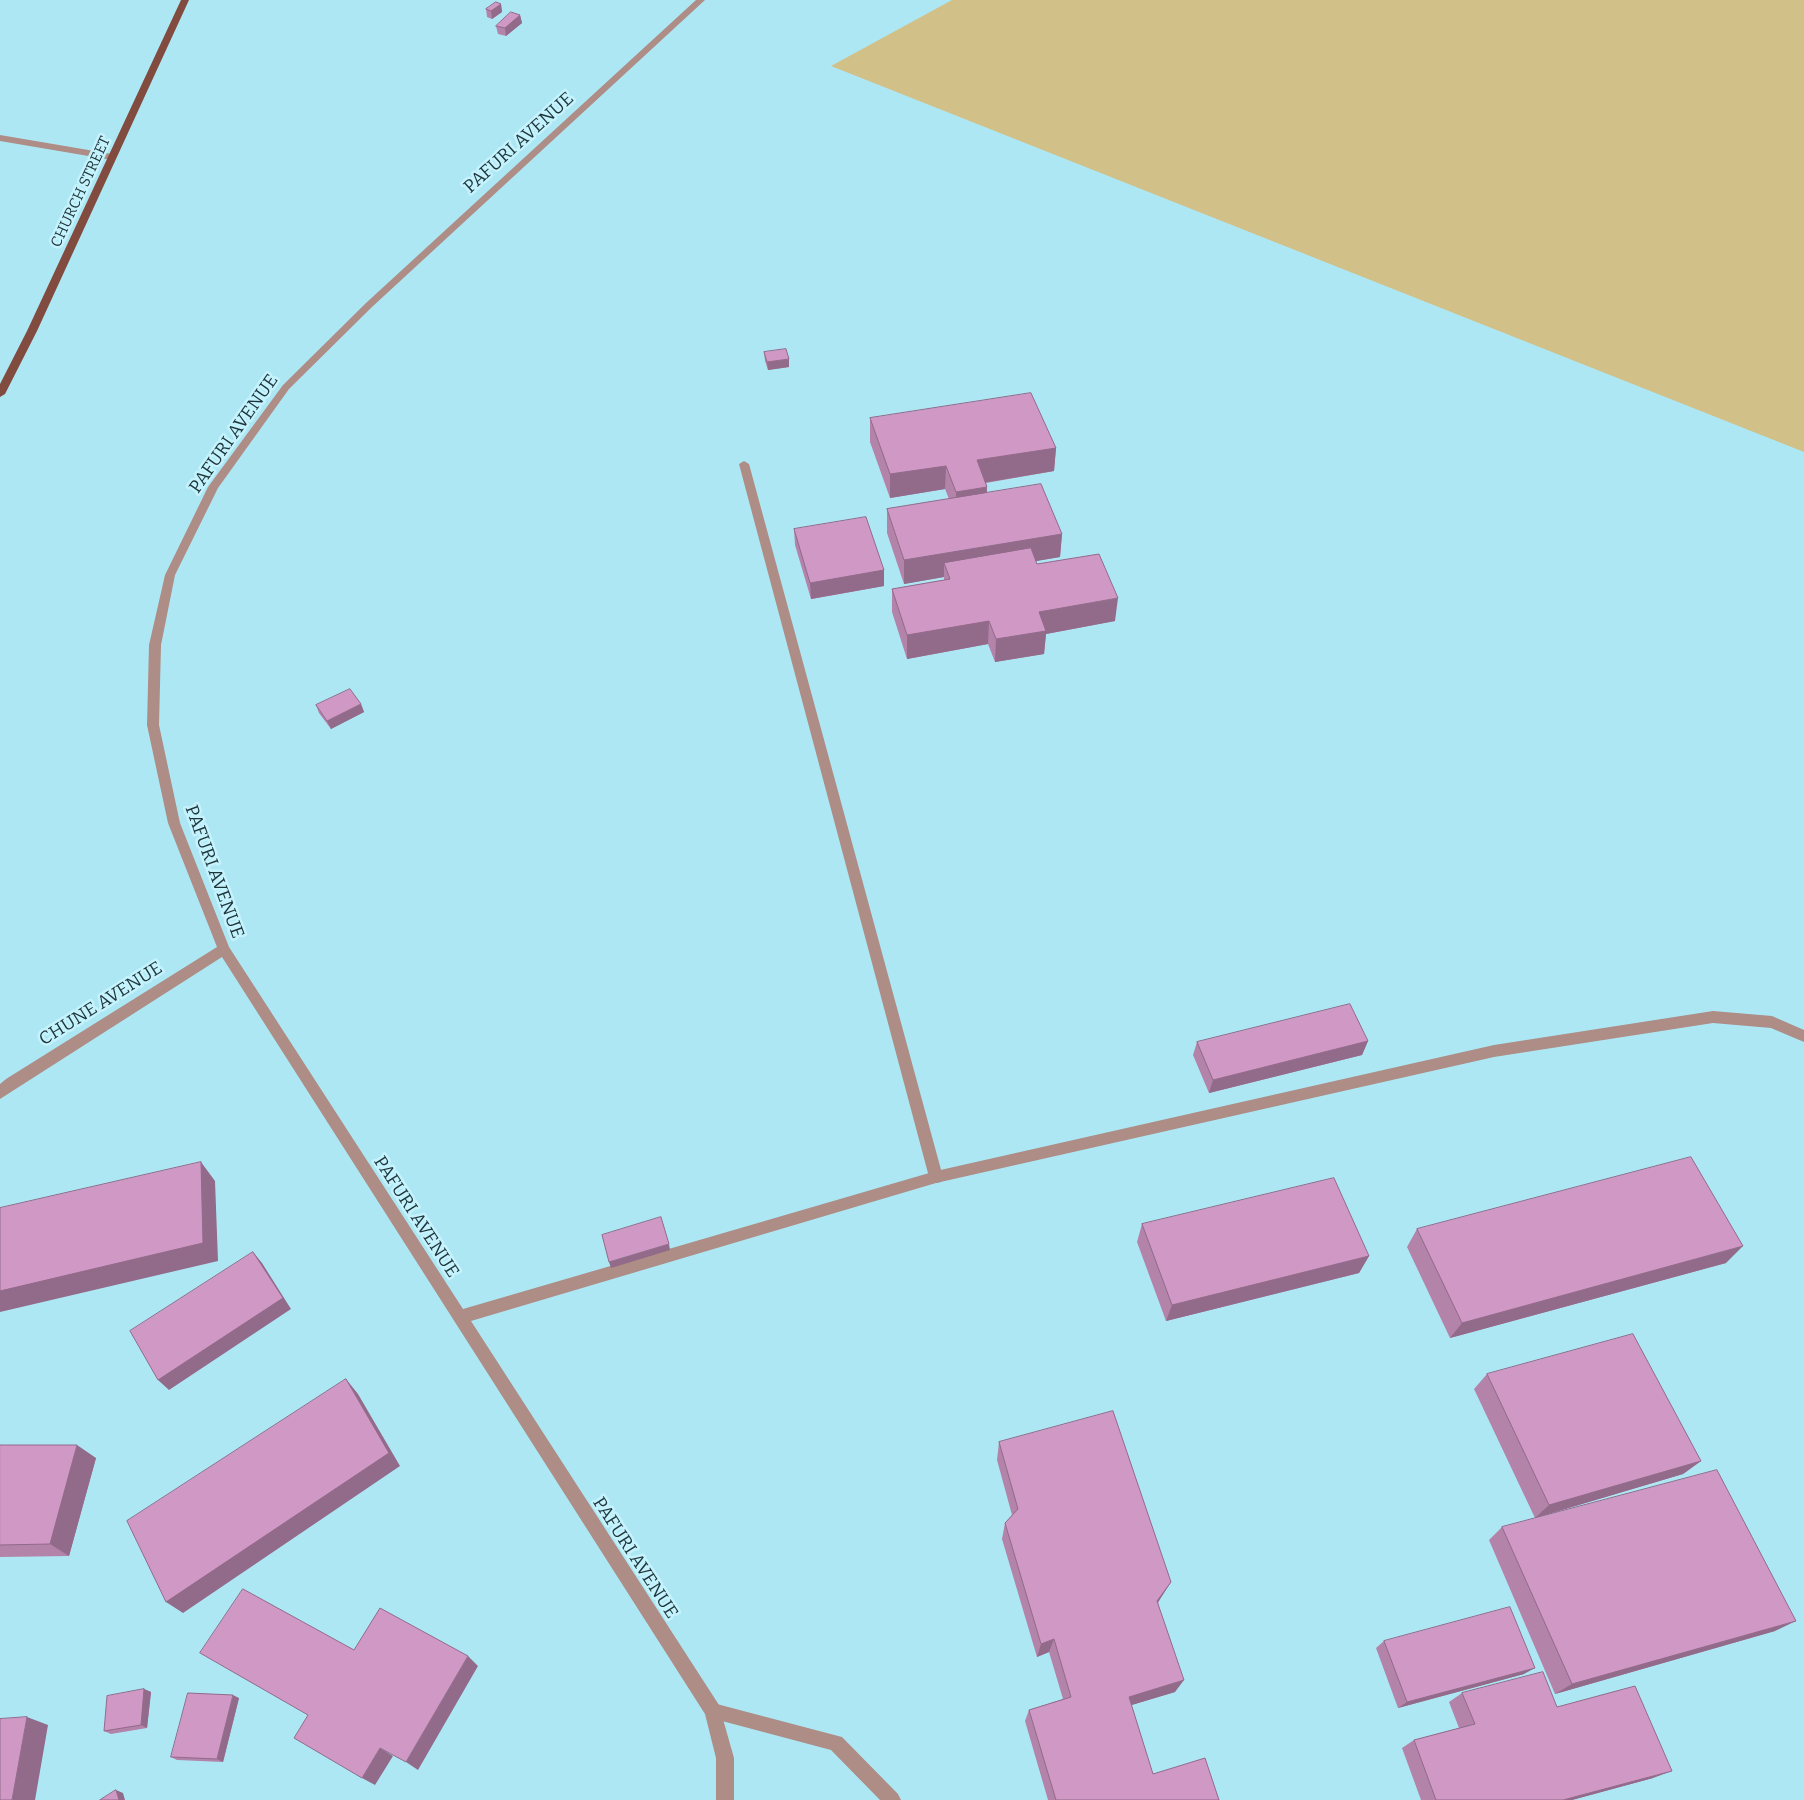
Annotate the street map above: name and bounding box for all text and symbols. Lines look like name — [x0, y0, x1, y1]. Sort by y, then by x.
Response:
street label: PAFURI AVENUE — [460, 88, 578, 198]
street label: CHURCH STREET — [47, 134, 115, 250]
street label: PAFURI AVENUE — [185, 370, 283, 498]
street label: PAFURI AVENUE — [180, 802, 248, 942]
street label: CHUNE AVENUE — [35, 957, 167, 1051]
street label: PAFURI AVENUE — [369, 1152, 463, 1282]
street label: PAFURI AVENUE — [588, 1493, 682, 1623]

